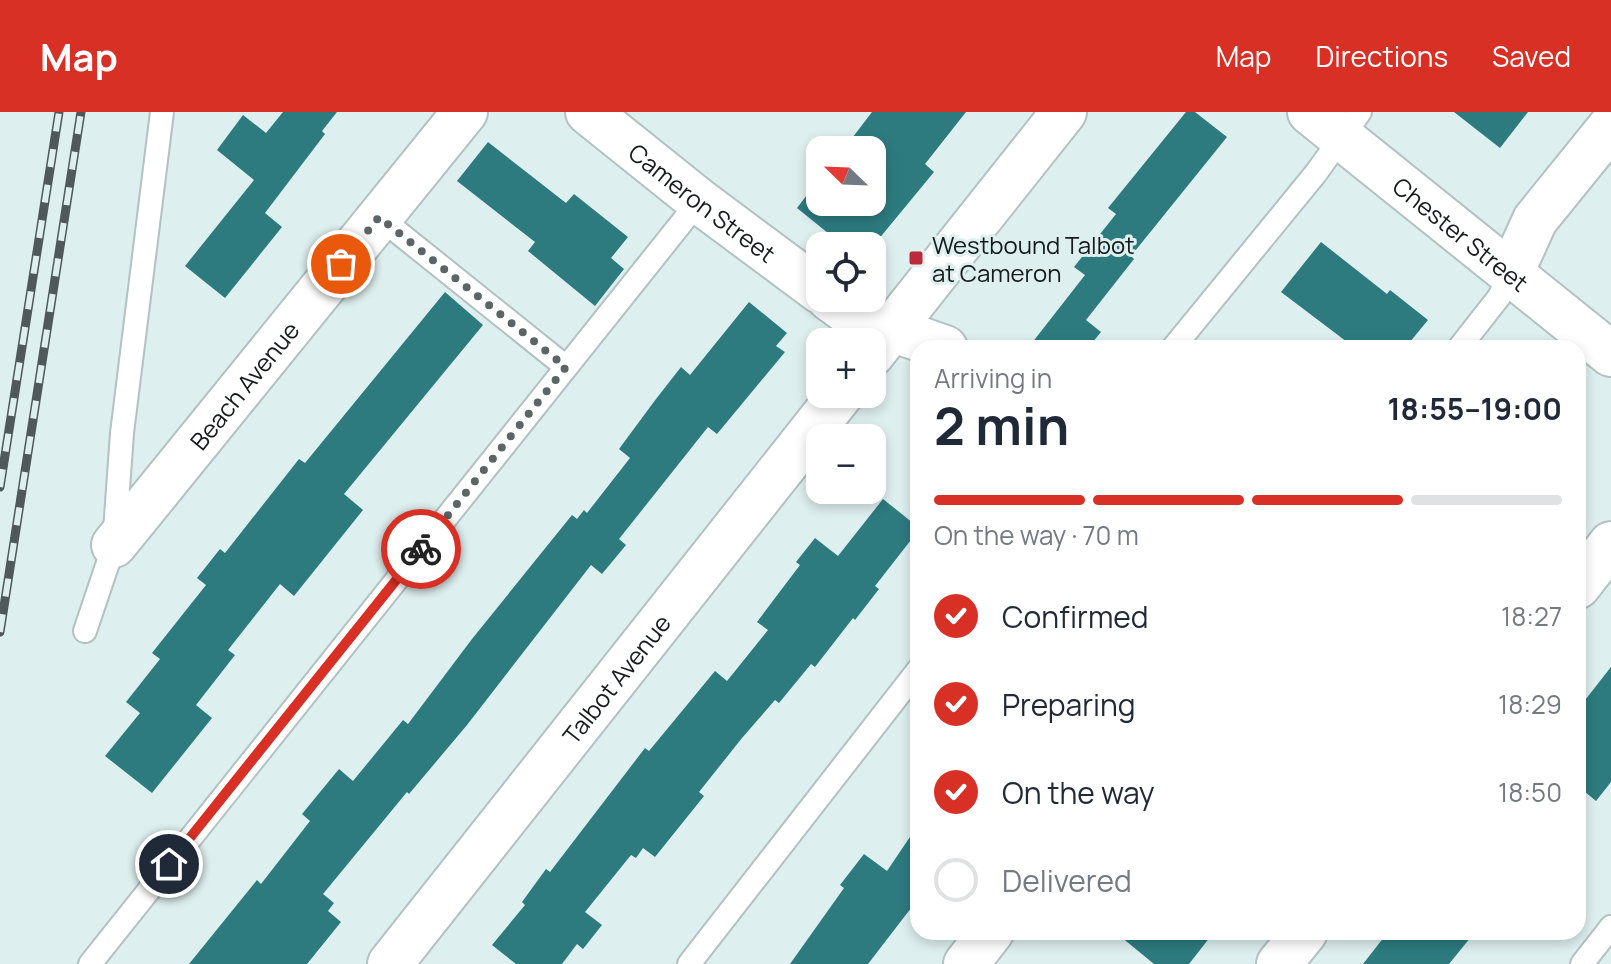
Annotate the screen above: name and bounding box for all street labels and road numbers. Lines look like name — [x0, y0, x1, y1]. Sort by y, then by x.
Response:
street label: Cameron Street — [623, 135, 783, 269]
street label: Chester Street — [1386, 169, 1536, 298]
street label: Beach Avenue — [182, 314, 306, 456]
street label: Talbot Avenue — [554, 607, 677, 750]

